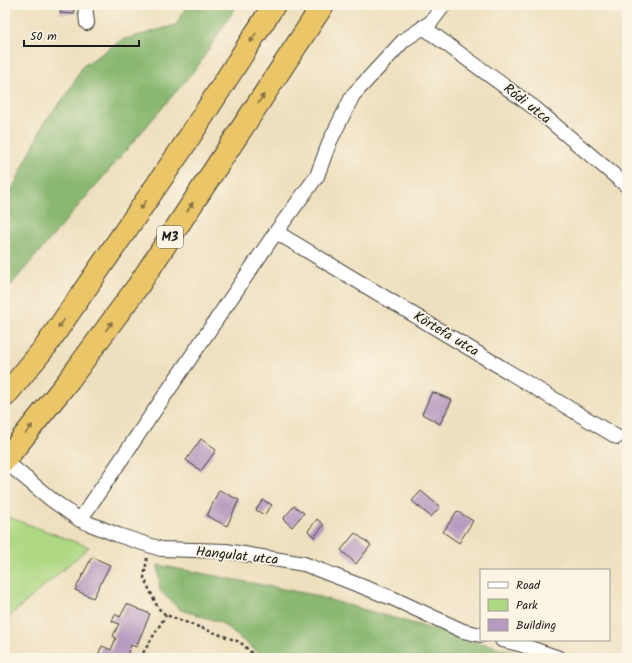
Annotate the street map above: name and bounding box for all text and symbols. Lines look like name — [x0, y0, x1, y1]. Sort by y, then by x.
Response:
scale bar — [24, 22, 139, 48]
text: 50 m — [30, 27, 57, 46]
one-way arrow — [249, 33, 257, 43]
street label: Ródi utca — [498, 78, 556, 130]
one-way arrow — [258, 93, 265, 105]
one-way arrow — [139, 200, 147, 211]
one-way arrow — [186, 202, 194, 212]
road number: M3 — [157, 226, 183, 248]
street label: Körtefa utca — [409, 306, 483, 362]
one-way arrow — [57, 318, 65, 329]
one-way arrow — [104, 321, 112, 331]
one-way arrow — [25, 424, 34, 435]
street label: Hangulat utca — [195, 541, 279, 571]
legend — [480, 569, 610, 641]
text: Road — [516, 576, 541, 595]
text: Park — [516, 596, 538, 615]
text: Building — [516, 616, 556, 635]

